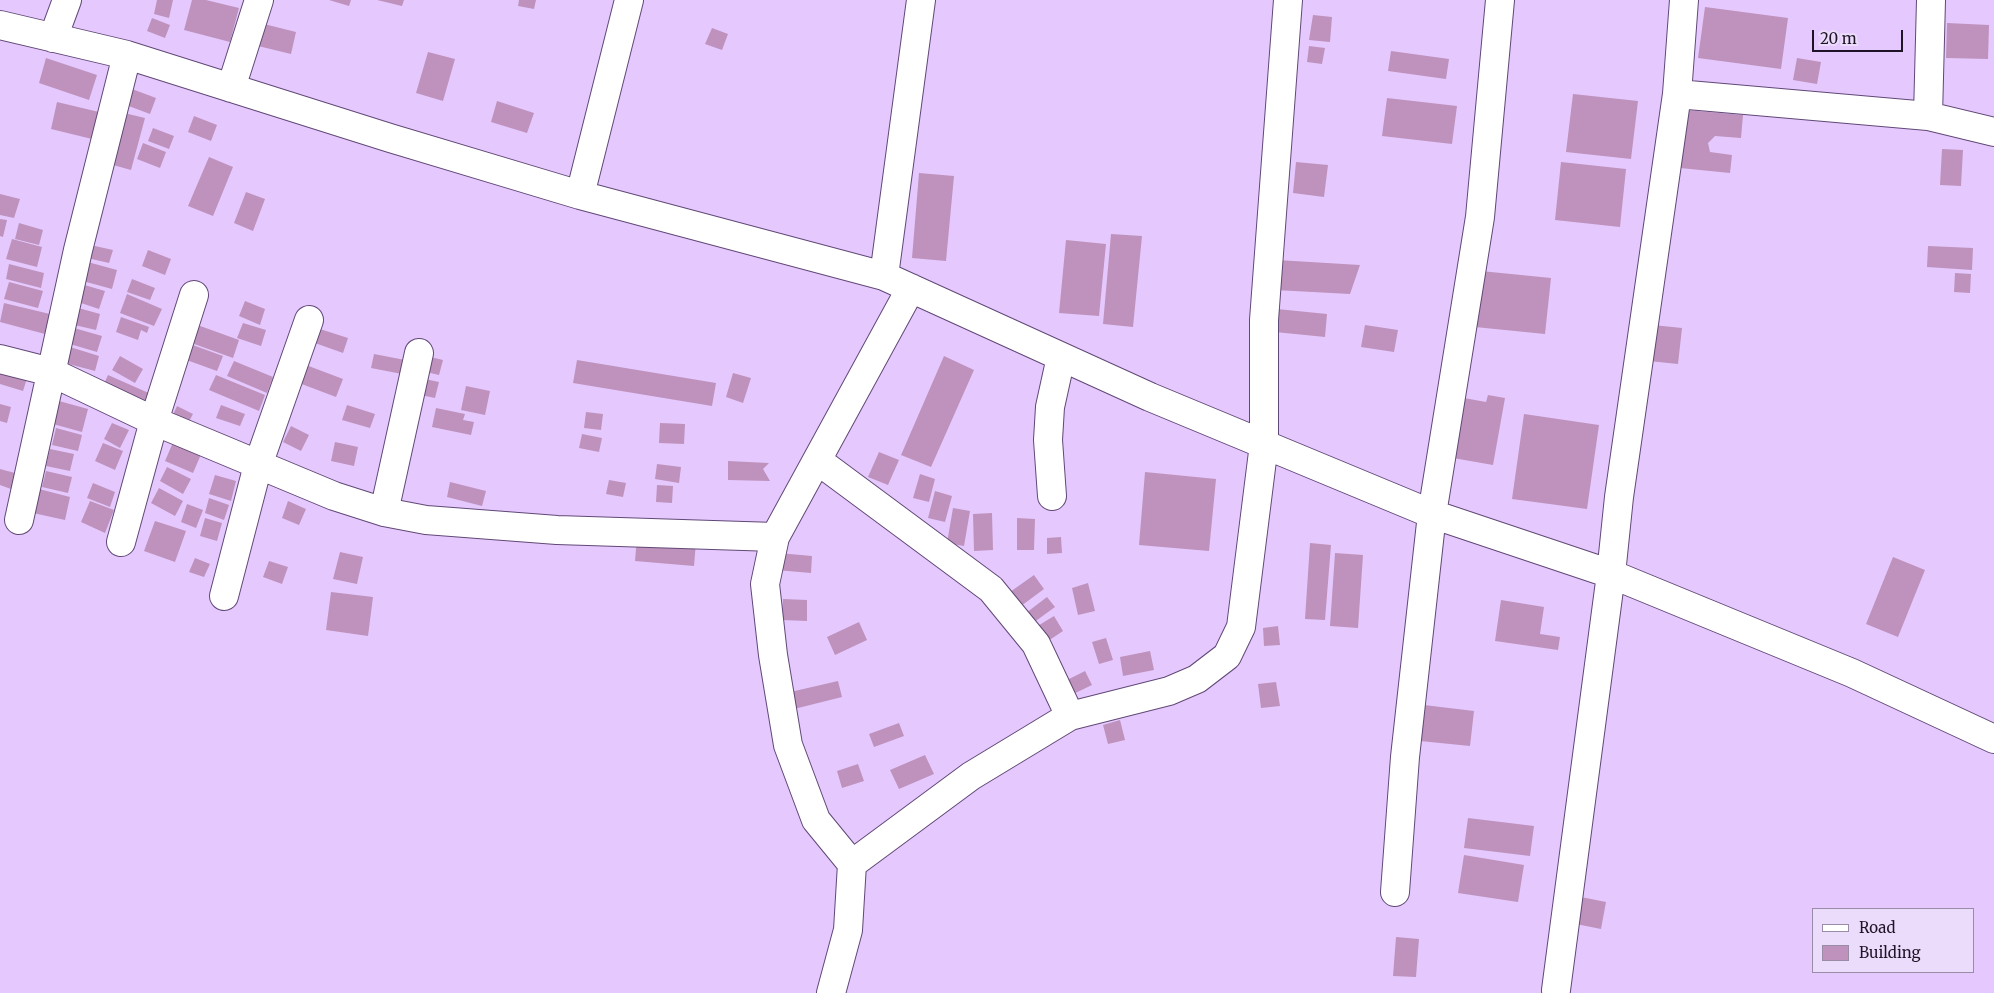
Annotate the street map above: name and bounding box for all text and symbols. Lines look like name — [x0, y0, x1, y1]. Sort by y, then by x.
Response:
scale bar — [1814, 20, 1905, 52]
text: 20 m — [1820, 29, 1857, 48]
legend — [1812, 908, 1974, 973]
text: Road — [1859, 918, 1895, 937]
text: Building — [1859, 943, 1921, 962]

